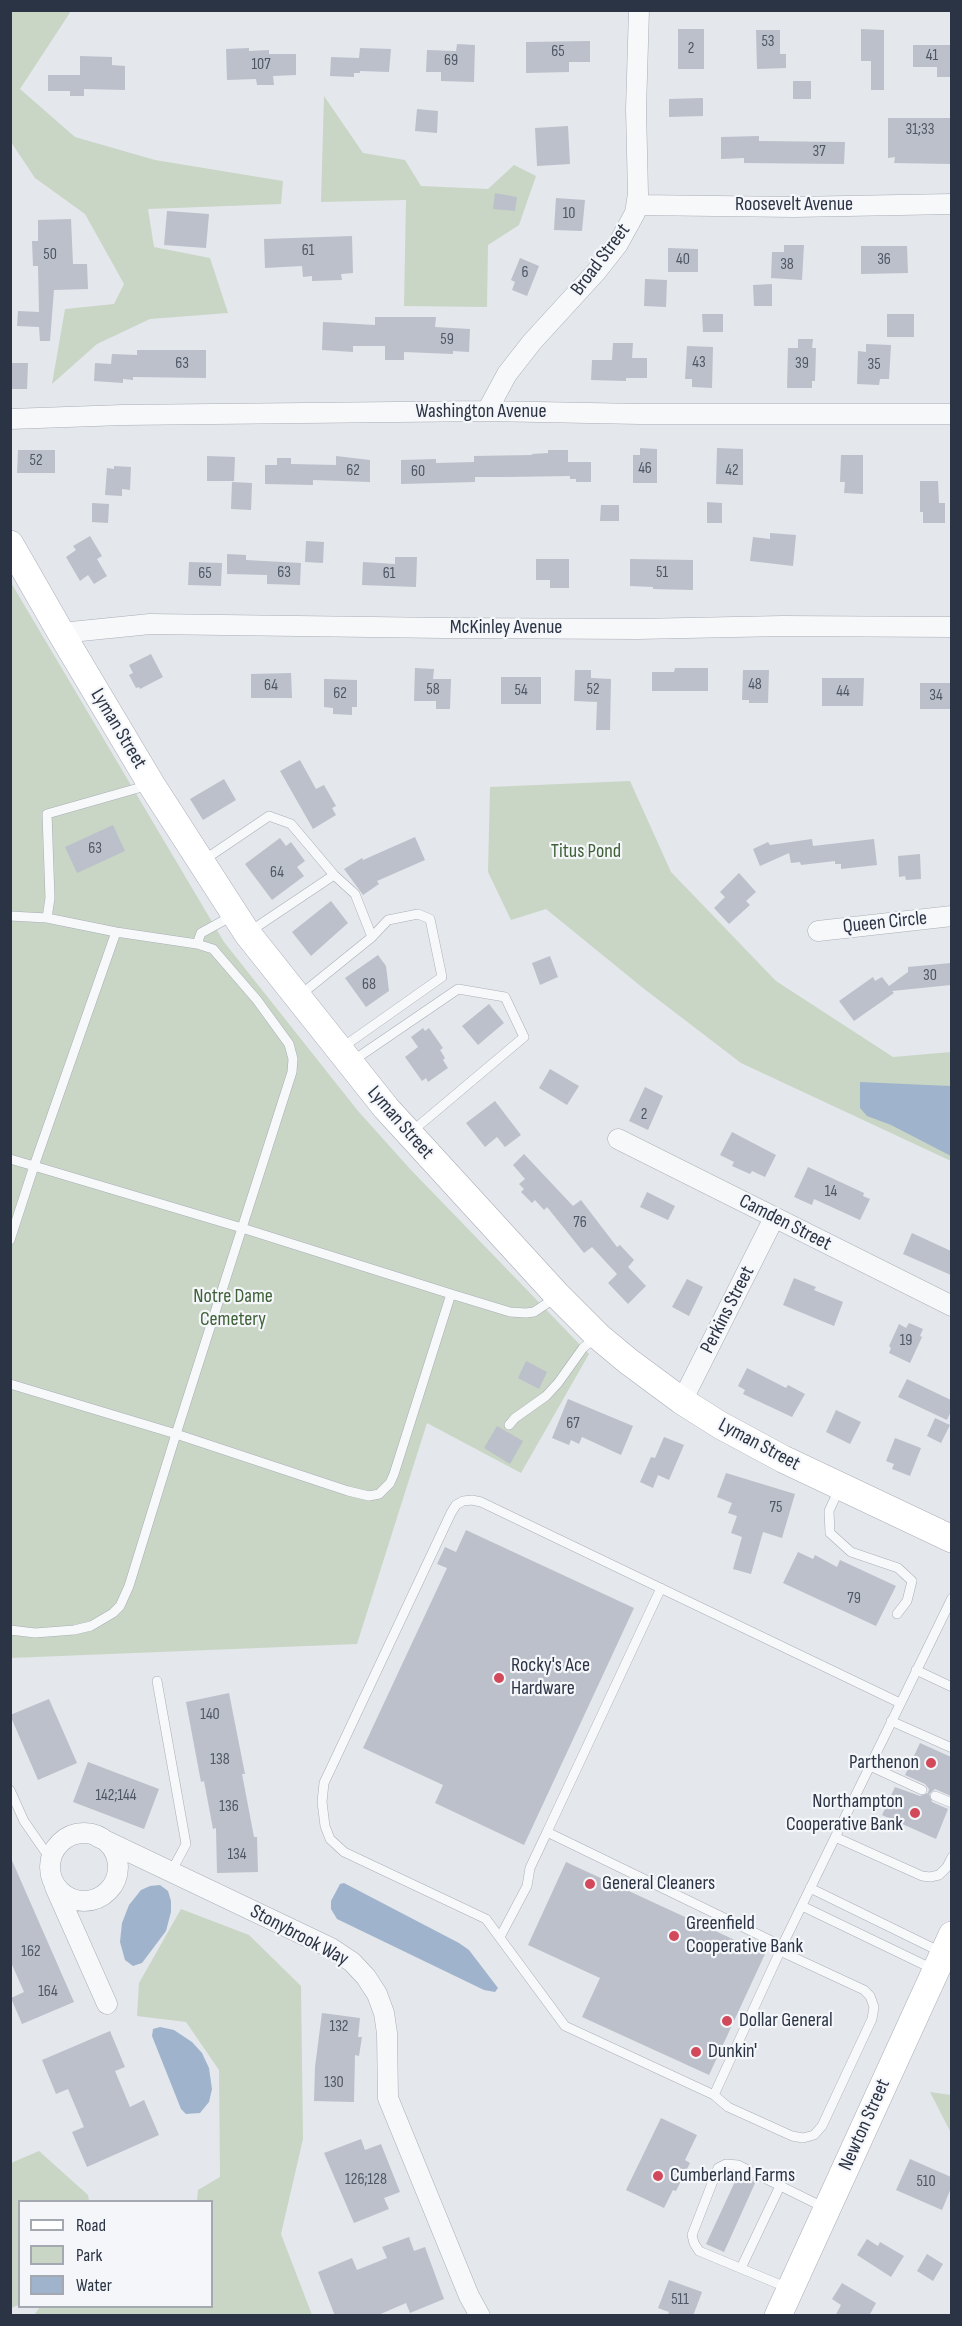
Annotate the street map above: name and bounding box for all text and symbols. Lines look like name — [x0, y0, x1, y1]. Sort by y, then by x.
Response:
house number: 53 — [761, 32, 775, 52]
house number: 2 — [688, 39, 694, 59]
house number: 65 — [551, 42, 565, 62]
house number: 41 — [926, 46, 938, 66]
house number: 69 — [444, 51, 458, 71]
house number: 107 — [251, 55, 271, 75]
house number: 31;33 — [906, 120, 934, 140]
house number: 37 — [812, 142, 826, 162]
street label: Roosevelt Avenue — [735, 193, 853, 217]
house number: 10 — [563, 204, 575, 224]
street label: Broad Street — [566, 219, 636, 301]
house number: 61 — [302, 241, 314, 261]
house number: 50 — [43, 245, 57, 265]
house number: 40 — [676, 250, 690, 270]
house number: 36 — [877, 250, 891, 270]
house number: 38 — [780, 255, 794, 275]
house number: 6 — [521, 263, 529, 283]
house number: 59 — [440, 330, 454, 350]
house number: 43 — [692, 353, 706, 373]
house number: 63 — [175, 354, 189, 374]
house number: 39 — [795, 354, 809, 374]
house number: 35 — [867, 355, 881, 375]
street label: Washington Avenue — [416, 400, 546, 424]
house number: 52 — [29, 451, 43, 471]
house number: 46 — [638, 459, 652, 479]
house number: 62 — [346, 461, 360, 481]
house number: 42 — [725, 461, 739, 481]
house number: 60 — [411, 462, 425, 482]
house number: 63 — [277, 563, 291, 583]
house number: 51 — [656, 563, 668, 583]
house number: 65 — [198, 564, 212, 584]
house number: 61 — [383, 564, 395, 584]
street label: McKinley Avenue — [450, 616, 562, 640]
house number: 48 — [748, 675, 762, 695]
house number: 64 — [264, 676, 278, 696]
house number: 58 — [426, 680, 440, 700]
house number: 52 — [586, 680, 600, 700]
house number: 54 — [514, 681, 528, 701]
house number: 44 — [836, 682, 850, 702]
house number: 62 — [333, 684, 347, 704]
street label: Lyman Street — [85, 685, 151, 773]
house number: 34 — [929, 686, 943, 706]
house number: 63 — [88, 839, 102, 859]
park label: Titus Pond — [551, 840, 621, 864]
house number: 64 — [270, 863, 284, 883]
street label: Queen Circle — [842, 907, 928, 939]
house number: 30 — [923, 966, 937, 986]
house number: 68 — [362, 975, 376, 995]
street label: Lyman Street — [362, 1081, 438, 1165]
house number: 2 — [641, 1105, 647, 1125]
house number: 14 — [825, 1182, 837, 1202]
street label: Camden Street — [735, 1190, 835, 1256]
house number: 76 — [573, 1213, 587, 1233]
street label: Perkins Street — [696, 1262, 760, 1358]
park label: Notre Dame Cemetery — [193, 1285, 273, 1332]
house number: 19 — [900, 1331, 912, 1351]
street label: Lyman Street — [714, 1413, 804, 1477]
house number: 67 — [566, 1414, 580, 1434]
house number: 75 — [770, 1498, 782, 1518]
house number: 79 — [847, 1589, 861, 1609]
place label: Rocky's Ace Hardware — [511, 1654, 590, 1701]
marker: Rocky's Ace Hardware — [492, 1671, 506, 1685]
house number: 140 — [200, 1705, 220, 1725]
house number: 138 — [210, 1750, 230, 1770]
place label: Parthenon — [849, 1751, 919, 1775]
marker: Parthenon — [924, 1756, 938, 1770]
house number: 142;144 — [95, 1786, 137, 1806]
place label: Northampton Cooperative Bank — [786, 1790, 903, 1837]
house number: 136 — [219, 1797, 239, 1817]
marker: Northampton Cooperative Bank — [908, 1806, 922, 1820]
house number: 134 — [227, 1845, 247, 1865]
place label: General Cleaners — [602, 1872, 715, 1896]
marker: General Cleaners — [583, 1877, 597, 1891]
street label: Stonybrook Way — [246, 1900, 352, 1972]
place label: Greenfield Cooperative Bank — [686, 1912, 803, 1959]
marker: Greenfield Cooperative Bank — [667, 1929, 681, 1943]
house number: 162 — [21, 1942, 41, 1962]
house number: 164 — [38, 1982, 58, 2002]
place label: Dollar General — [739, 2009, 833, 2033]
marker: Dollar General — [720, 2014, 734, 2028]
house number: 132 — [330, 2017, 348, 2037]
place label: Dunkin' — [708, 2040, 757, 2064]
marker: Dunkin' — [689, 2045, 703, 2059]
house number: 130 — [324, 2073, 344, 2093]
street label: Newton Street — [834, 2076, 896, 2174]
place label: Cumberland Farms — [670, 2164, 795, 2188]
marker: Cumberland Farms — [651, 2169, 665, 2183]
house number: 126;128 — [345, 2170, 387, 2190]
house number: 510 — [916, 2172, 936, 2192]
legend — [18, 2200, 213, 2308]
text: Road — [76, 2215, 106, 2236]
text: Park — [76, 2245, 102, 2266]
text: Water — [76, 2275, 112, 2296]
house number: 511 — [671, 2290, 689, 2310]

